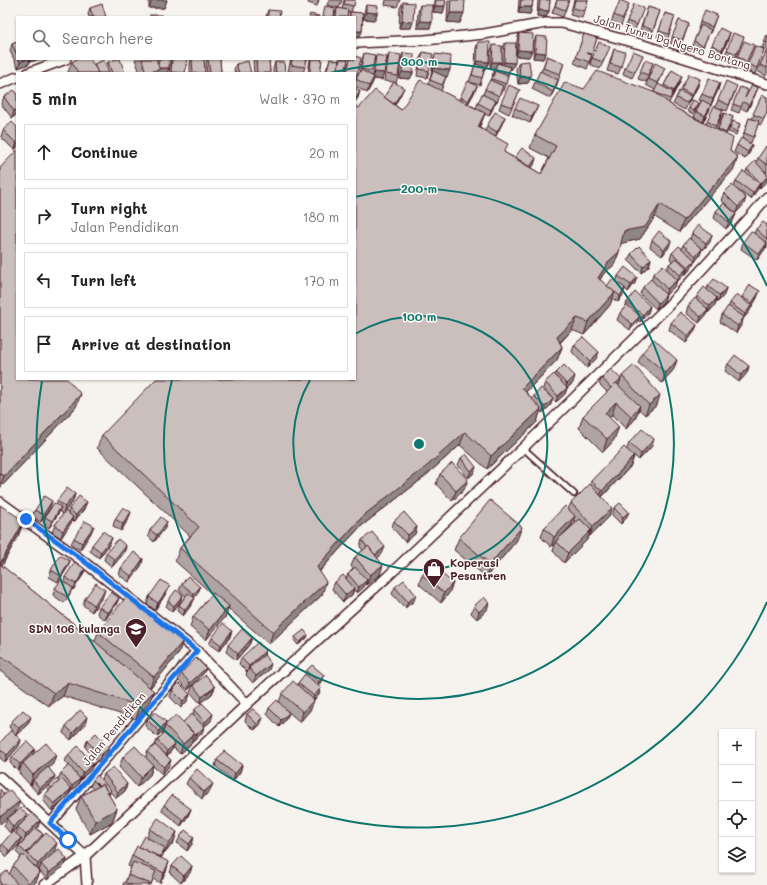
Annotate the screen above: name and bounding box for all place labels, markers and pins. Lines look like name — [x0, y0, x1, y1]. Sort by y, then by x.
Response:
centre of rings — [412, 437, 426, 451]
place label: Koperasi Pesantren — [450, 555, 506, 583]
shop icon: Koperasi Pesantren — [421, 556, 447, 589]
school or university icon: SDN 106 kulanga — [123, 616, 149, 649]
place label: SDN 106 kulanga — [29, 621, 120, 636]

